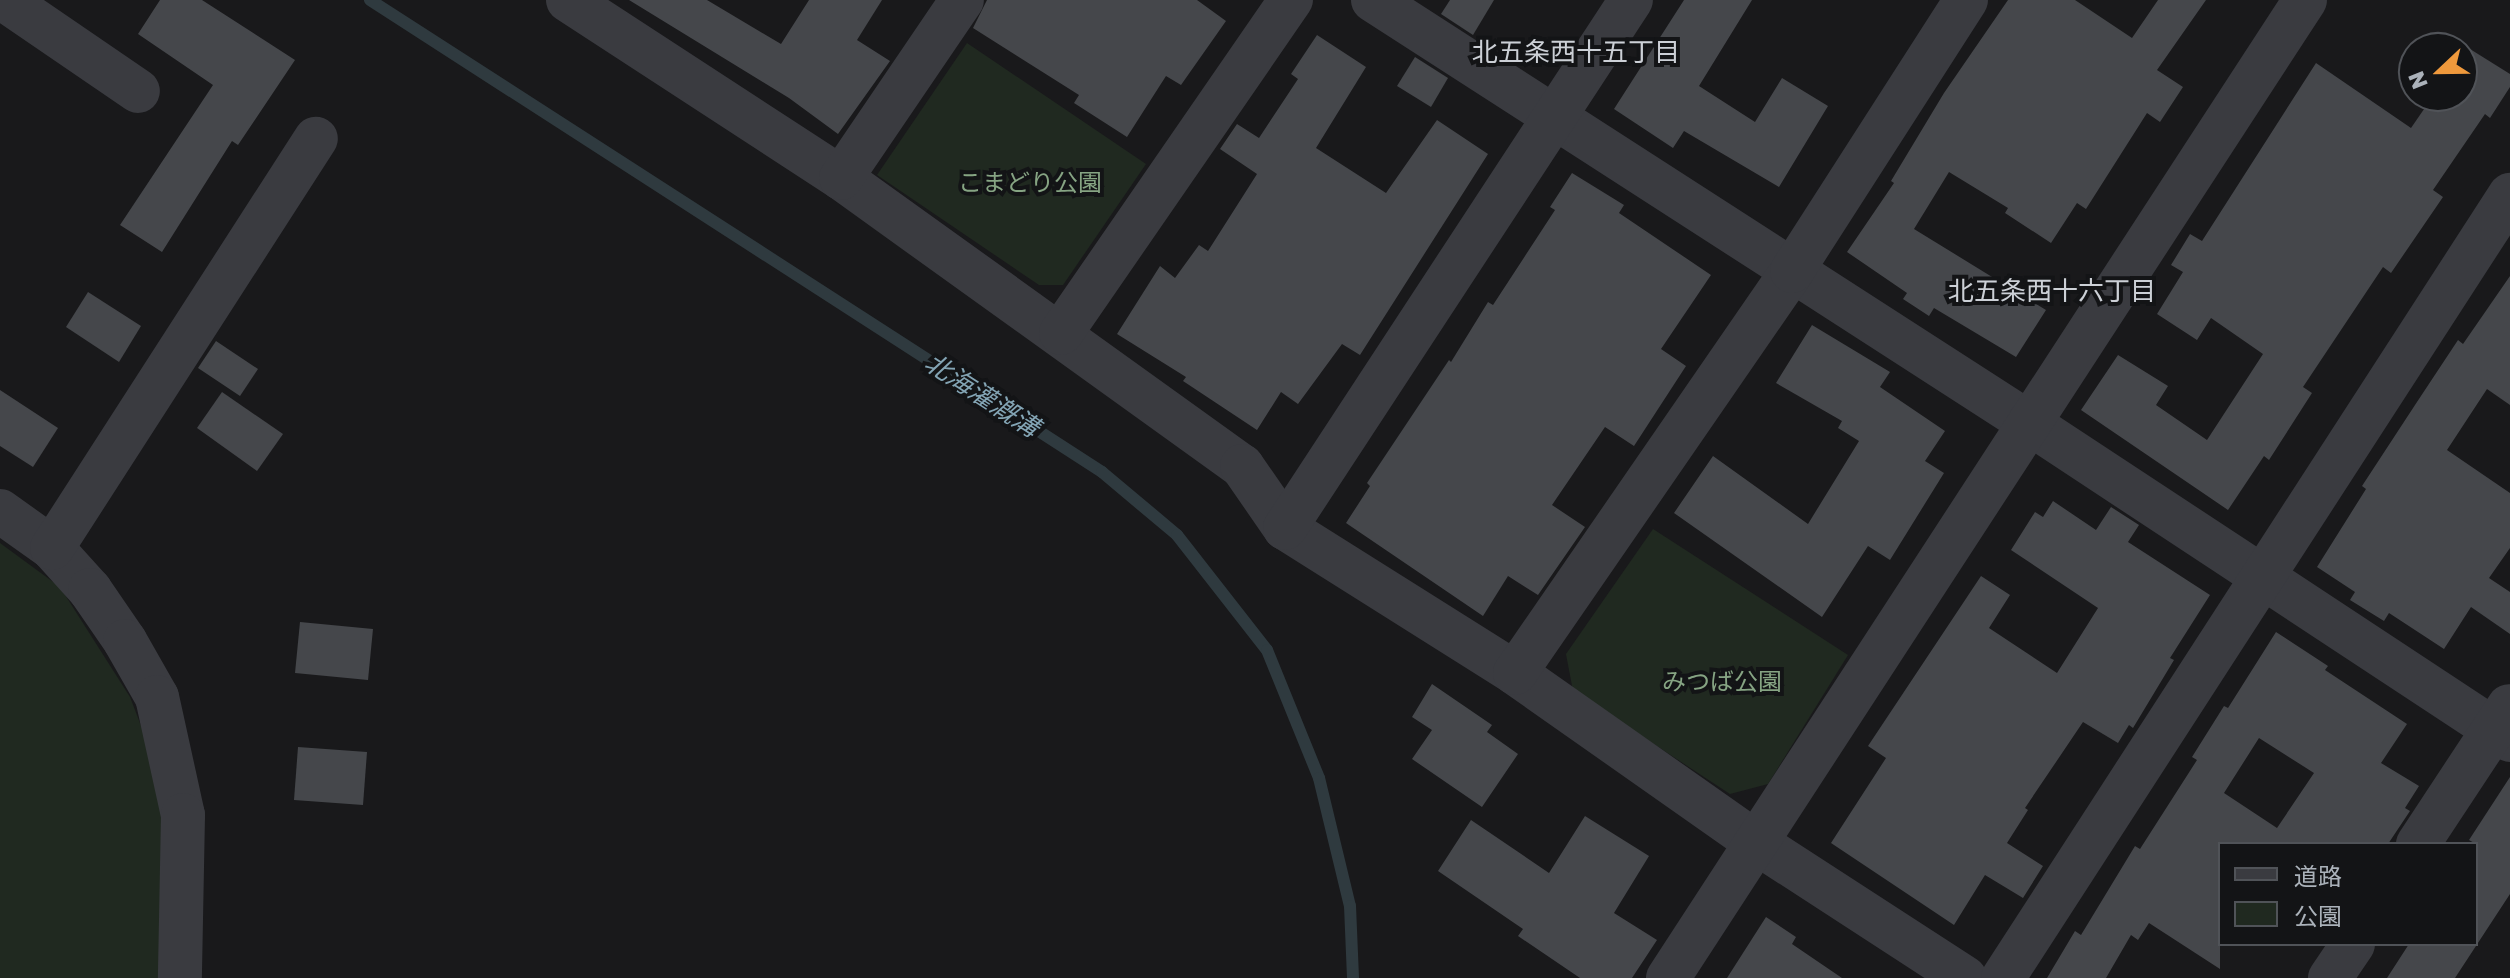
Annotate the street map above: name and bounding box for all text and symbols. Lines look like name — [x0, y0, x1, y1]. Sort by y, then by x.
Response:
north arrow — [2398, 32, 2478, 112]
district label: 北五条西十五丁目 — [1472, 36, 1680, 68]
text: N — [2401, 68, 2433, 93]
park label: こまどり公園 — [958, 168, 1102, 196]
district label: 北五条西十六丁目 — [1948, 275, 2156, 307]
water label: 北海灌漑溝 — [919, 347, 1045, 443]
park label: みつば公園 — [1662, 667, 1782, 695]
legend — [2218, 842, 2478, 946]
text: 道路 — [2294, 861, 2342, 890]
text: 公園 — [2294, 901, 2342, 930]

